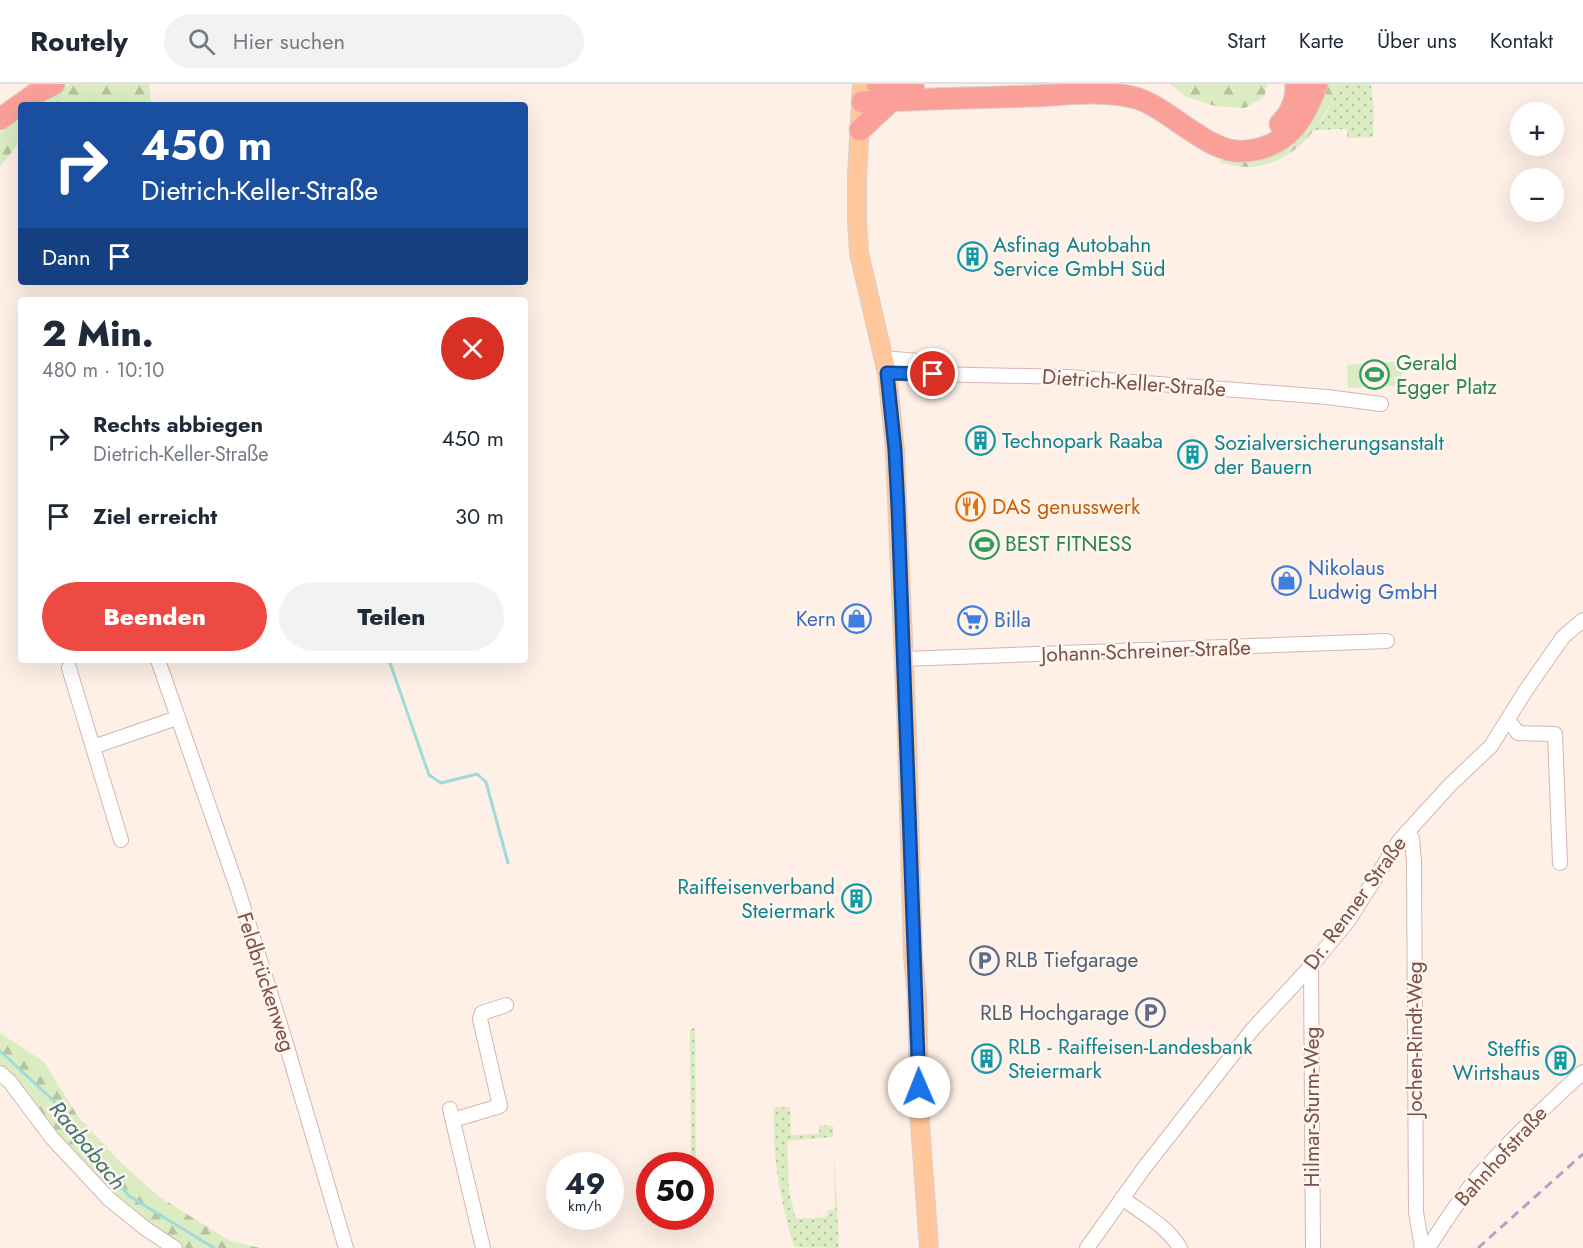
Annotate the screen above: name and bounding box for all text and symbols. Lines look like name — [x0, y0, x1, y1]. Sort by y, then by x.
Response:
search box — [164, 14, 584, 68]
text: Routely — [30, 21, 128, 62]
icon: search — [185, 25, 218, 58]
text: Hier suchen — [233, 25, 345, 57]
text: Start — [1227, 26, 1266, 56]
text: Karte — [1299, 26, 1344, 56]
text: Über uns — [1377, 26, 1457, 56]
text: Kontakt — [1490, 26, 1553, 56]
map controls — [1510, 102, 1564, 222]
button: + — [1510, 102, 1564, 156]
text: 450 m — [141, 115, 272, 176]
icon: right — [42, 126, 120, 204]
button: − — [1510, 168, 1564, 222]
text: Dietrich-Keller-Straße — [141, 171, 378, 210]
place label: Asfinag Autobahn Service GmbH Süd — [993, 230, 1165, 284]
icon: arrive — [103, 240, 136, 273]
text: Dann — [42, 241, 91, 273]
building icon: Asfinag Autobahn Service GmbH Süd — [956, 241, 988, 273]
text: 2 Min. — [42, 307, 154, 359]
button: close — [441, 317, 504, 380]
pin — [907, 348, 958, 399]
place label: Gerald Egger Platz — [1396, 348, 1497, 402]
text: 480 m · 10:10 — [42, 356, 164, 385]
icon: arrive — [916, 357, 949, 390]
sports icon: Gerald Egger Platz — [1359, 359, 1391, 391]
street label: Dietrich-Keller-Straße — [1041, 362, 1227, 404]
text: Rechts abbiegen — [93, 408, 263, 440]
icon: right — [42, 422, 75, 455]
text: 450 m — [442, 422, 504, 454]
building icon: Technopark Raaba — [965, 425, 997, 457]
place label: Technopark Raaba — [1002, 426, 1163, 456]
place label: Sozialversicherungsanstalt der Bauern — [1214, 428, 1444, 482]
building icon: Sozialversicherungsanstalt der Bauern — [1177, 439, 1209, 471]
text: Dietrich-Keller-Straße — [93, 440, 269, 469]
restaurant icon: DAS genusswerk — [955, 491, 987, 523]
place label: DAS genusswerk — [992, 492, 1141, 522]
icon: arrive — [42, 500, 75, 533]
text: Ziel erreicht — [93, 500, 217, 532]
text: 30 m — [455, 500, 504, 532]
sports icon: BEST FITNESS — [968, 528, 1000, 560]
place label: BEST FITNESS — [1005, 529, 1132, 559]
place label: Nikolaus Ludwig GmbH — [1308, 553, 1438, 607]
shop icon: Nikolaus Ludwig GmbH — [1271, 564, 1303, 596]
button: Beenden — [42, 582, 267, 651]
button: Teilen — [279, 582, 504, 651]
shop icon: Kern — [841, 603, 873, 635]
place label: Kern — [796, 604, 836, 634]
supermarket icon: Billa — [957, 604, 989, 636]
place label: Billa — [994, 605, 1031, 635]
street label: Johann-Schreiner-Straße — [1038, 632, 1252, 670]
street label: Dr. Renner Straße — [1296, 830, 1414, 976]
place label: Raiffeisenverband Steiermark — [677, 872, 836, 926]
building icon: Raiffeisenverband Steiermark — [840, 883, 872, 915]
street label: Feldbrückenweg — [229, 908, 303, 1056]
parking icon: RLB Tiefgarage — [968, 944, 1000, 976]
place label: RLB Tiefgarage — [1005, 945, 1139, 975]
street label: Jochen-Rindt-Weg — [1400, 961, 1430, 1120]
parking icon: RLB Hochgarage — [1134, 997, 1166, 1029]
place label: RLB Hochgarage — [980, 998, 1129, 1028]
street label: Hilmar-Sturm-Weg — [1297, 1027, 1327, 1187]
place label: RLB - Raiffeisen-Landesbank Steiermark — [1008, 1032, 1253, 1086]
place label: Steffis Wirtshaus — [1452, 1034, 1540, 1088]
building icon: RLB - Raiffeisen-Landesbank Steiermark — [971, 1043, 1003, 1075]
building icon: Steffis Wirtshaus — [1545, 1045, 1577, 1077]
position arrow — [887, 1055, 951, 1119]
water label: Raababach — [42, 1094, 134, 1196]
street label: Bahnhofstraße — [1448, 1099, 1554, 1213]
speed limit sign: 50 — [636, 1152, 714, 1230]
text: 49 — [564, 1162, 606, 1205]
text: km/h — [568, 1195, 602, 1217]

